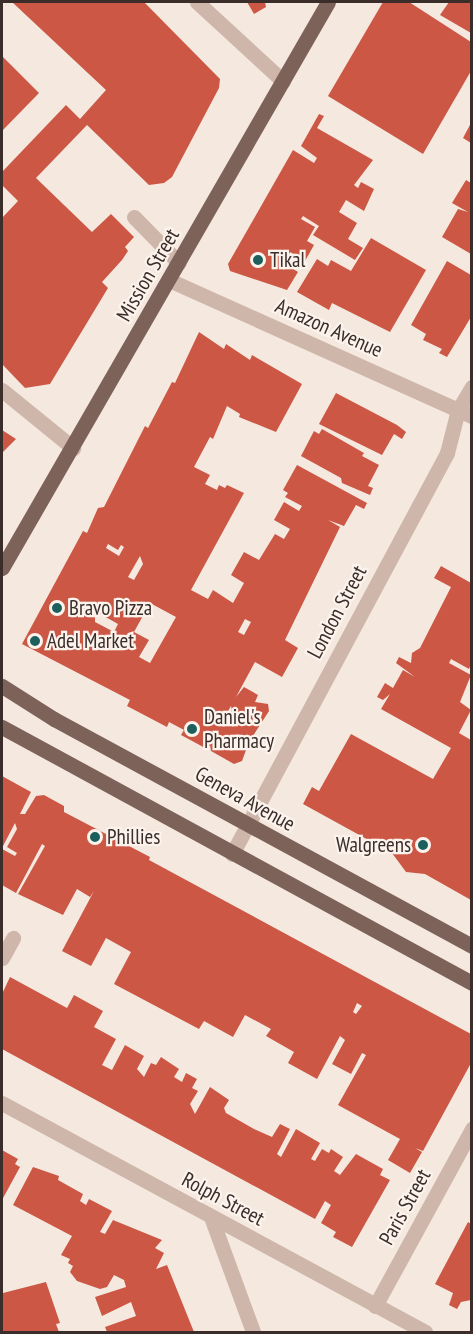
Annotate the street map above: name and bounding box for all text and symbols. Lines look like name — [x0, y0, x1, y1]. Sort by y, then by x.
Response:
street label: Mission Street — [111, 224, 185, 326]
place label: Tikal — [270, 247, 305, 273]
marker: Tikal — [251, 253, 265, 267]
street label: Amazon Avenue — [271, 293, 387, 363]
street label: London Street — [302, 561, 372, 663]
place label: Bravo Pizza — [69, 595, 152, 621]
marker: Bravo Pizza — [50, 601, 64, 615]
place label: Adel Market — [47, 628, 134, 654]
marker: Adel Market — [28, 634, 42, 648]
place label: Daniel's Pharmacy — [204, 704, 274, 754]
marker: Daniel's Pharmacy — [185, 722, 199, 736]
street label: Geneva Avenue — [191, 761, 299, 837]
place label: Phillies — [107, 824, 160, 850]
marker: Phillies — [88, 830, 102, 844]
place label: Walgreens — [336, 832, 411, 858]
marker: Walgreens — [416, 838, 430, 852]
street label: Paris Street — [374, 1165, 436, 1249]
street label: Rolph Street — [178, 1167, 268, 1231]

